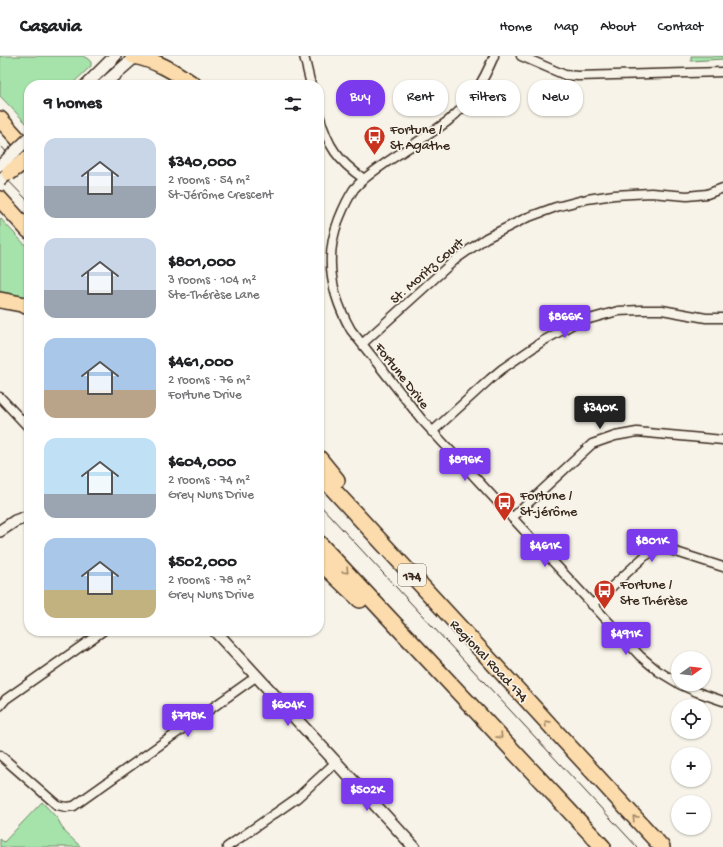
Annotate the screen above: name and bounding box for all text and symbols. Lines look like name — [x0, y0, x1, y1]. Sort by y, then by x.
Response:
text: Casavia — [20, 16, 81, 39]
text: Home — [500, 19, 532, 36]
text: Map — [554, 19, 578, 36]
text: About — [600, 19, 636, 36]
text: Contact — [658, 19, 703, 36]
chip: Buy — [336, 80, 385, 116]
chip: Rent — [393, 80, 448, 116]
chip: Filters — [456, 80, 520, 116]
chip: New — [528, 80, 583, 116]
icon: filters — [282, 93, 304, 115]
text: 9 homes — [44, 94, 102, 114]
place label: Fortune / St Agathe — [389, 122, 451, 155]
bus stop icon: Fortune / St Agathe — [361, 123, 387, 156]
text: $340,000 — [168, 153, 236, 173]
icon: home — [76, 154, 124, 202]
text: 2 rooms · 54 m² — [168, 173, 250, 188]
text: St-Jérôme Crescent — [168, 188, 273, 203]
street label: St. Moritz Court — [387, 234, 469, 309]
text: $801,000 — [168, 253, 236, 273]
icon: home — [76, 254, 124, 302]
text: 3 rooms · 104 m² — [168, 273, 256, 288]
text: Ste-Thérèse Lane — [168, 288, 260, 303]
pin: $866K — [537, 305, 593, 339]
text: $866K — [548, 310, 582, 325]
street label: Fortune Drive — [369, 339, 433, 414]
text: $461,000 — [168, 353, 233, 373]
icon: home — [76, 354, 124, 402]
text: 2 rooms · 76 m² — [168, 373, 251, 388]
text: Fortune Drive — [168, 388, 242, 403]
pin: $340K — [572, 396, 628, 430]
text: $340K — [583, 401, 617, 416]
pin: $896K — [437, 448, 493, 482]
text: $604,000 — [168, 453, 236, 473]
text: $896K — [448, 453, 482, 468]
icon: home — [76, 454, 124, 502]
text: 2 rooms · 74 m² — [168, 473, 250, 488]
text: Grey Nuns Drive — [168, 488, 254, 503]
place label: Fortune / St-jérôme — [519, 488, 578, 521]
bus stop icon: Fortune / St-jérôme — [491, 489, 517, 522]
pin: $801K — [624, 529, 680, 563]
pin: $461K — [517, 534, 573, 568]
text: $801K — [636, 534, 668, 549]
text: $461K — [530, 539, 561, 554]
text: $502,000 — [168, 553, 237, 573]
icon: home — [76, 554, 124, 602]
road number: 174 — [398, 564, 426, 586]
one-way arrow — [341, 566, 348, 574]
text: 2 rooms · 78 m² — [168, 573, 251, 588]
place label: Fortune / Ste Thérèse — [619, 577, 688, 610]
bus stop icon: Fortune / Ste Thérèse — [591, 578, 617, 611]
text: Grey Nuns Drive — [168, 588, 254, 603]
street label: Regional Road 174 — [445, 617, 531, 707]
pin: $491K — [598, 622, 654, 656]
text: $491K — [611, 627, 641, 642]
north arrow — [671, 651, 711, 691]
map controls — [671, 651, 711, 835]
pin: $604K — [260, 693, 316, 727]
text: $604K — [271, 698, 305, 713]
button: locate — [671, 699, 711, 739]
pin: $798K — [160, 704, 216, 738]
text: $798K — [171, 709, 205, 724]
one-way arrow — [544, 720, 552, 728]
one-way arrow — [495, 731, 503, 739]
button: + — [671, 747, 711, 787]
pin: $502K — [339, 778, 395, 812]
text: $502K — [350, 783, 384, 798]
button: − — [671, 795, 711, 835]
one-way arrow — [633, 815, 640, 823]

